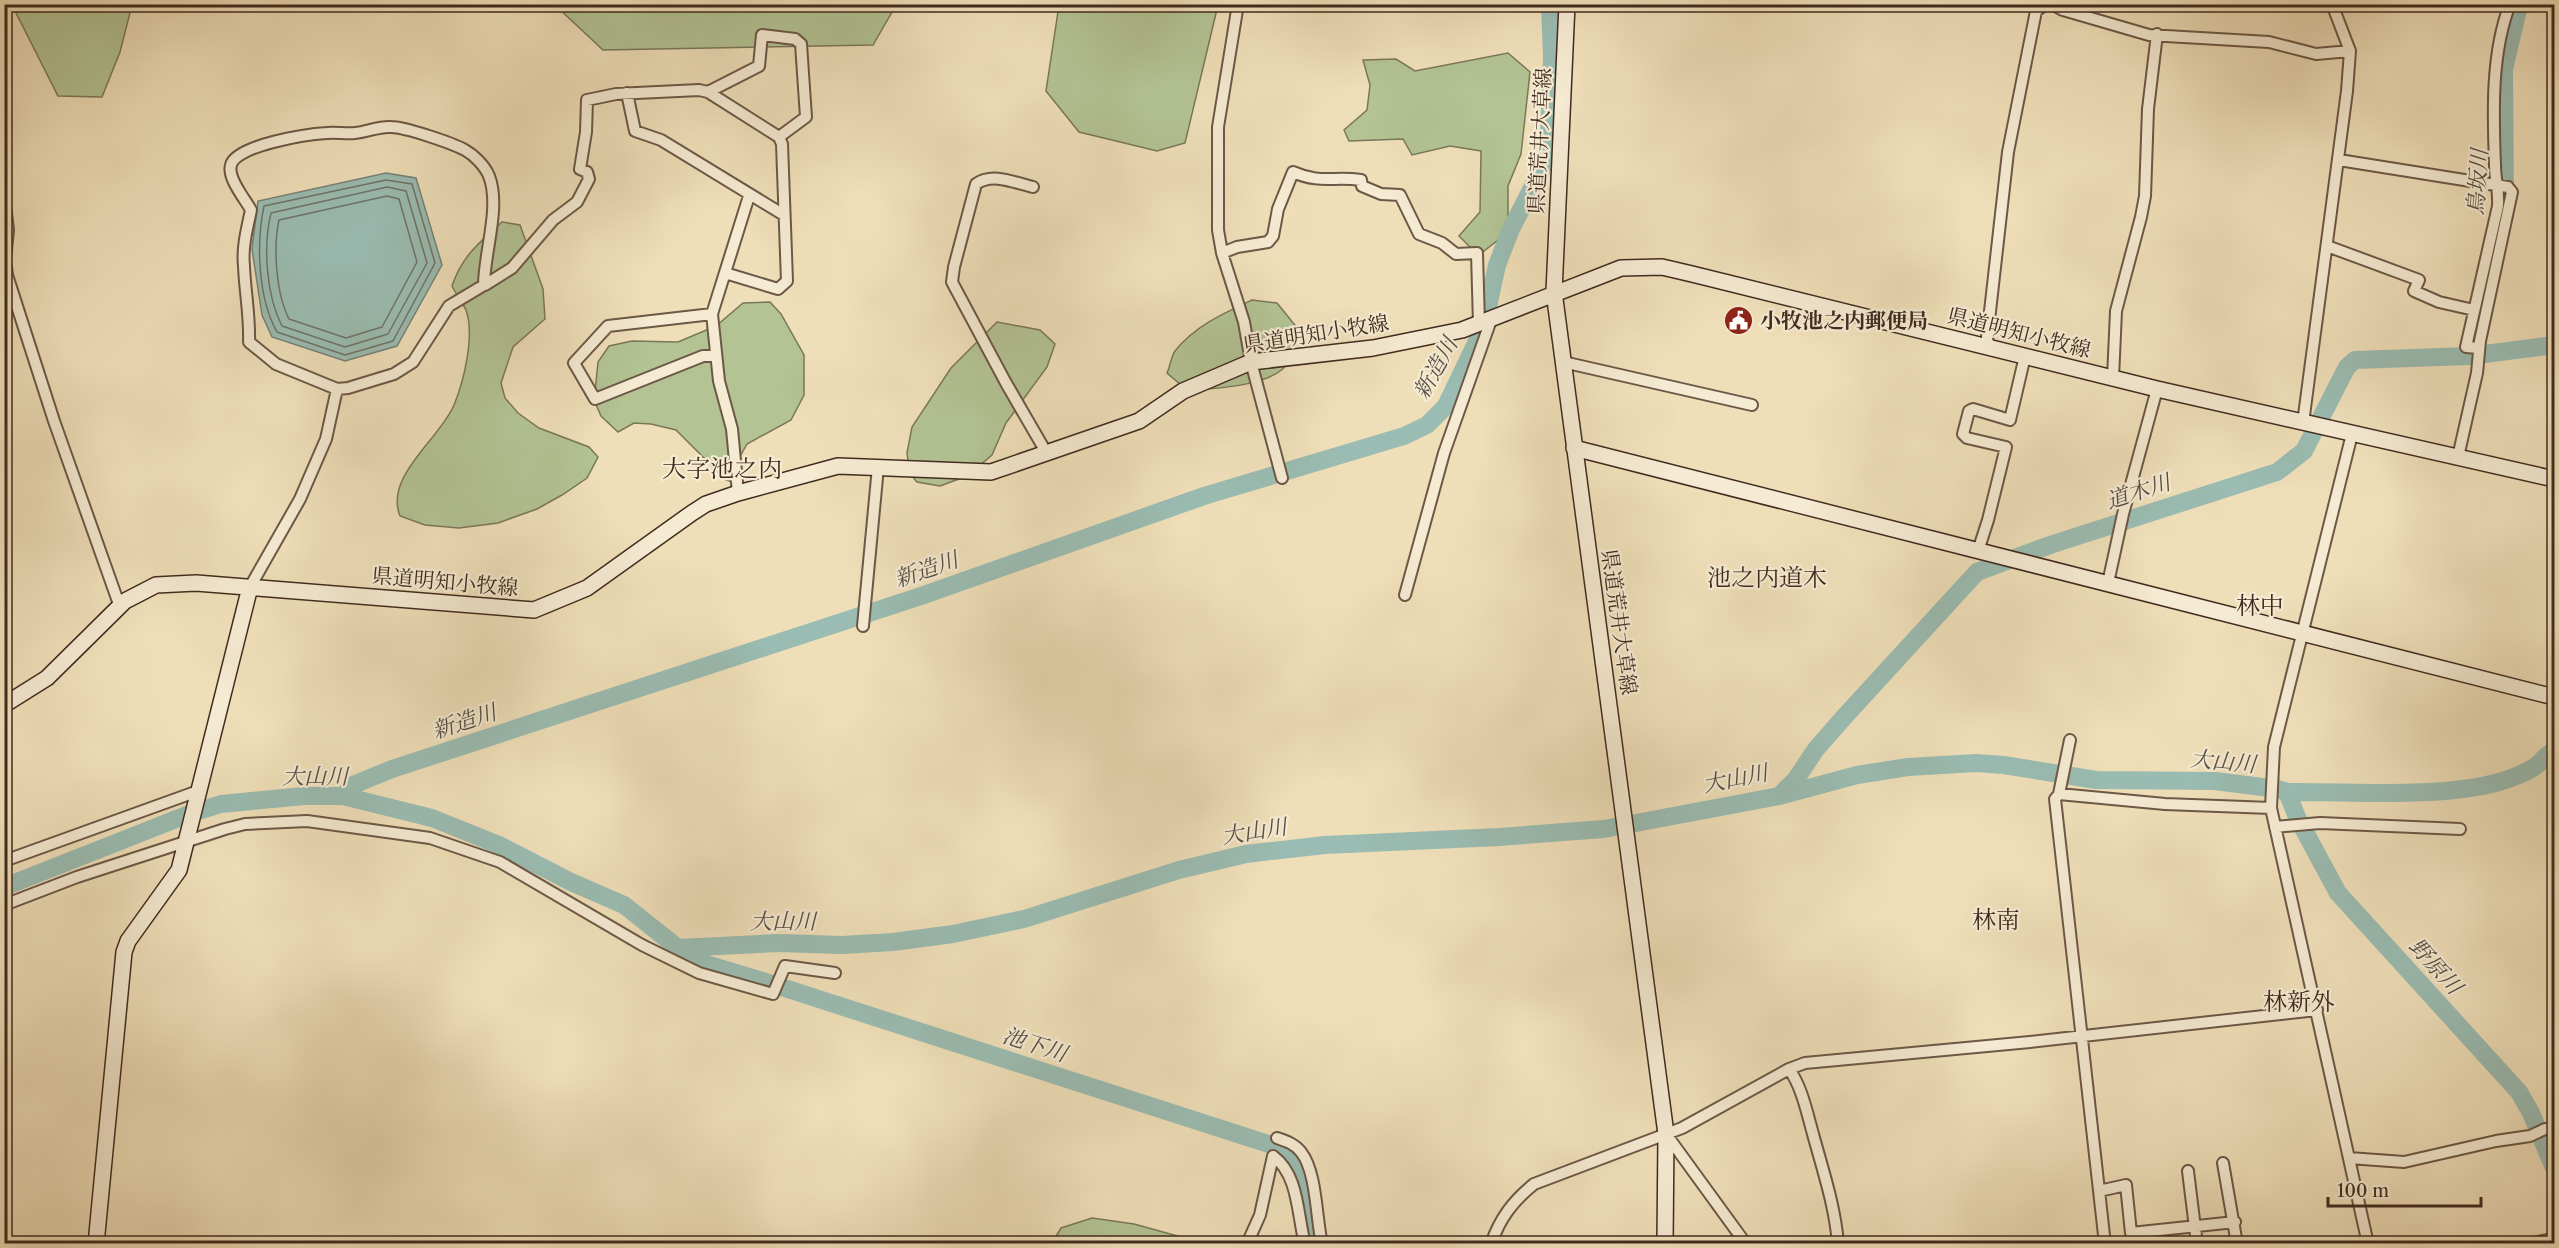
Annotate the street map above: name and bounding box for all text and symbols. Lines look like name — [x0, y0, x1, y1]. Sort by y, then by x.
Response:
street label: 県道荒井大草線 — [1523, 67, 1556, 215]
water label: 鳥坂川 — [2462, 146, 2493, 216]
street label: 県道明知小牧線 — [1945, 303, 2093, 362]
public building icon: 小牧池之内郵便局 — [1723, 305, 1755, 337]
place label: 小牧池之内郵便局 — [1760, 308, 1928, 333]
street label: 県道明知小牧線 — [1241, 310, 1390, 357]
water label: 新造川 — [1408, 331, 1464, 404]
district label: 大字池之内 — [662, 454, 782, 483]
water label: 道木川 — [2103, 468, 2176, 515]
water label: 新造川 — [891, 545, 964, 593]
street label: 県道荒井大草線 — [1597, 547, 1642, 696]
street label: 県道明知小牧線 — [371, 563, 519, 600]
district label: 池之内道木 — [1707, 563, 1827, 592]
district label: 林中 — [2236, 591, 2284, 620]
water label: 新造川 — [429, 698, 502, 745]
water label: 大山川 — [2189, 745, 2259, 778]
water label: 大山川 — [1700, 759, 1772, 798]
water label: 大山川 — [282, 763, 350, 790]
water label: 大山川 — [1219, 813, 1291, 850]
district label: 林南 — [1972, 905, 2020, 934]
water label: 大山川 — [750, 908, 818, 935]
water label: 野原川 — [2404, 933, 2469, 1001]
district label: 林新外 — [2263, 987, 2335, 1016]
water label: 池下川 — [999, 1021, 1072, 1068]
scale bar — [2328, 1170, 2481, 1208]
text: 100 m — [2337, 1180, 2389, 1202]

